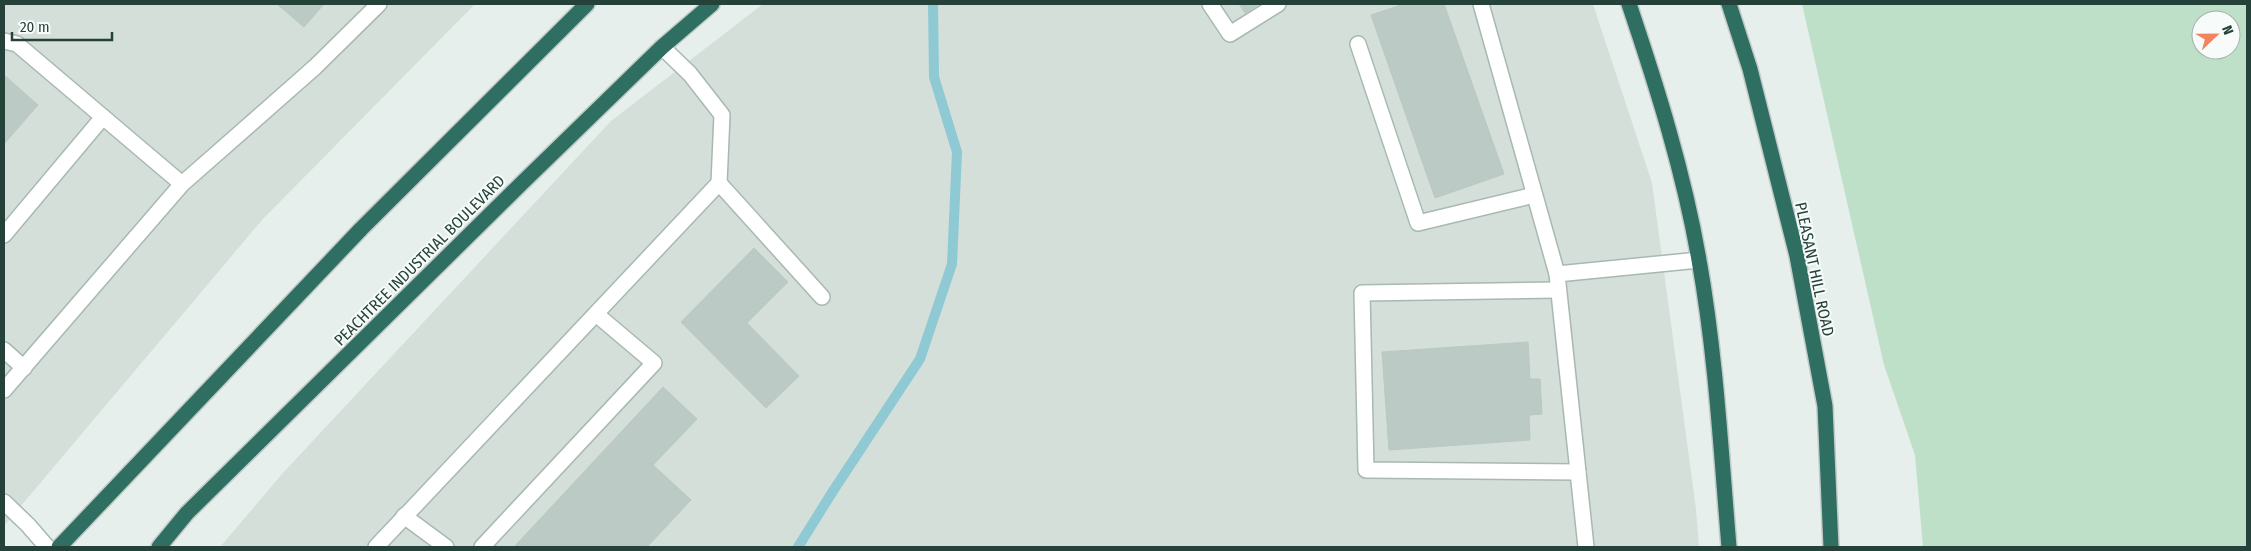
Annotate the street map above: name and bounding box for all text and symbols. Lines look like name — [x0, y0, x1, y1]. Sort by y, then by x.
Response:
scale bar — [12, 10, 112, 42]
north arrow — [2191, 10, 2241, 60]
text: 20 m — [20, 18, 50, 36]
text: N — [2218, 23, 2237, 37]
street label: PEACHTREE INDUSTRIAL BOULEVARD — [330, 171, 509, 350]
street label: PLEASANT HILL ROAD — [1791, 200, 1838, 338]

